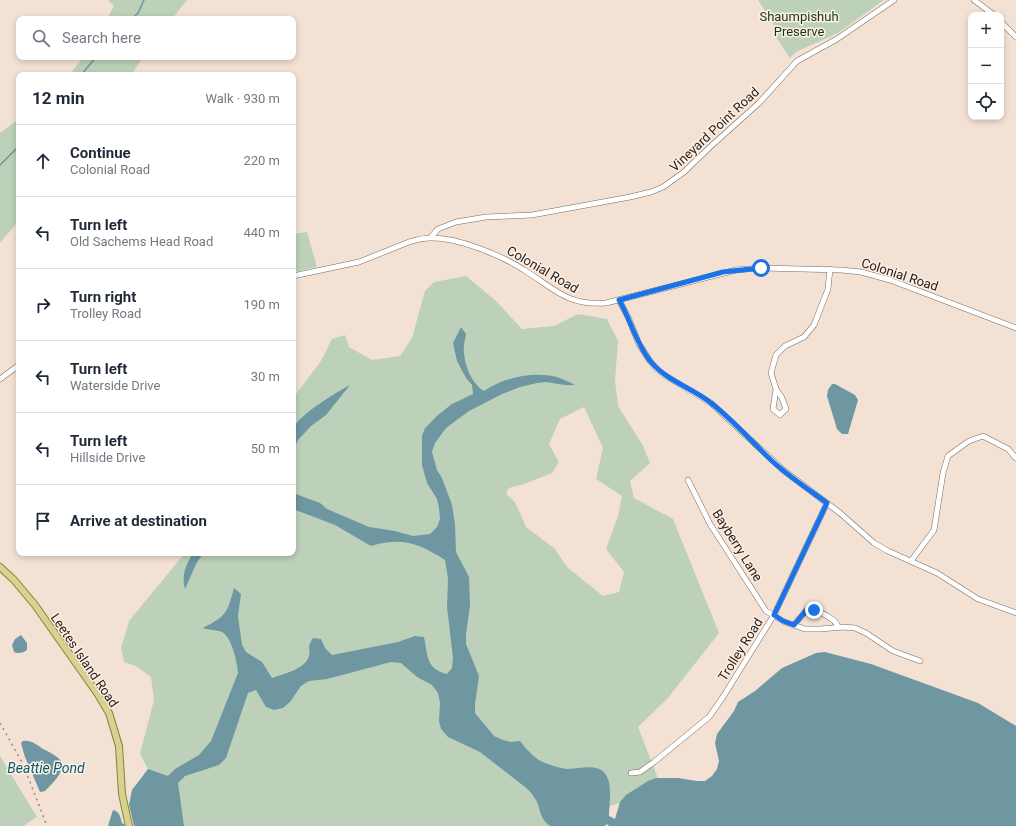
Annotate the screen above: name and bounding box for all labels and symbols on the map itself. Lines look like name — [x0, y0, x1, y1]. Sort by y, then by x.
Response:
park label: Shaumpishuh Preserve — [759, 9, 839, 39]
street label: Vineyard Point Road — [667, 84, 762, 175]
street label: Colonial Road — [504, 243, 581, 296]
street label: Colonial Road — [859, 255, 940, 294]
route start — [752, 259, 770, 277]
street label: Bayberry Lane — [710, 507, 766, 584]
route end — [805, 601, 823, 619]
street label: Leetes Island Road — [48, 611, 122, 710]
street label: Trolley Road — [715, 615, 766, 683]
water label: Beattie Pond — [7, 760, 85, 776]

